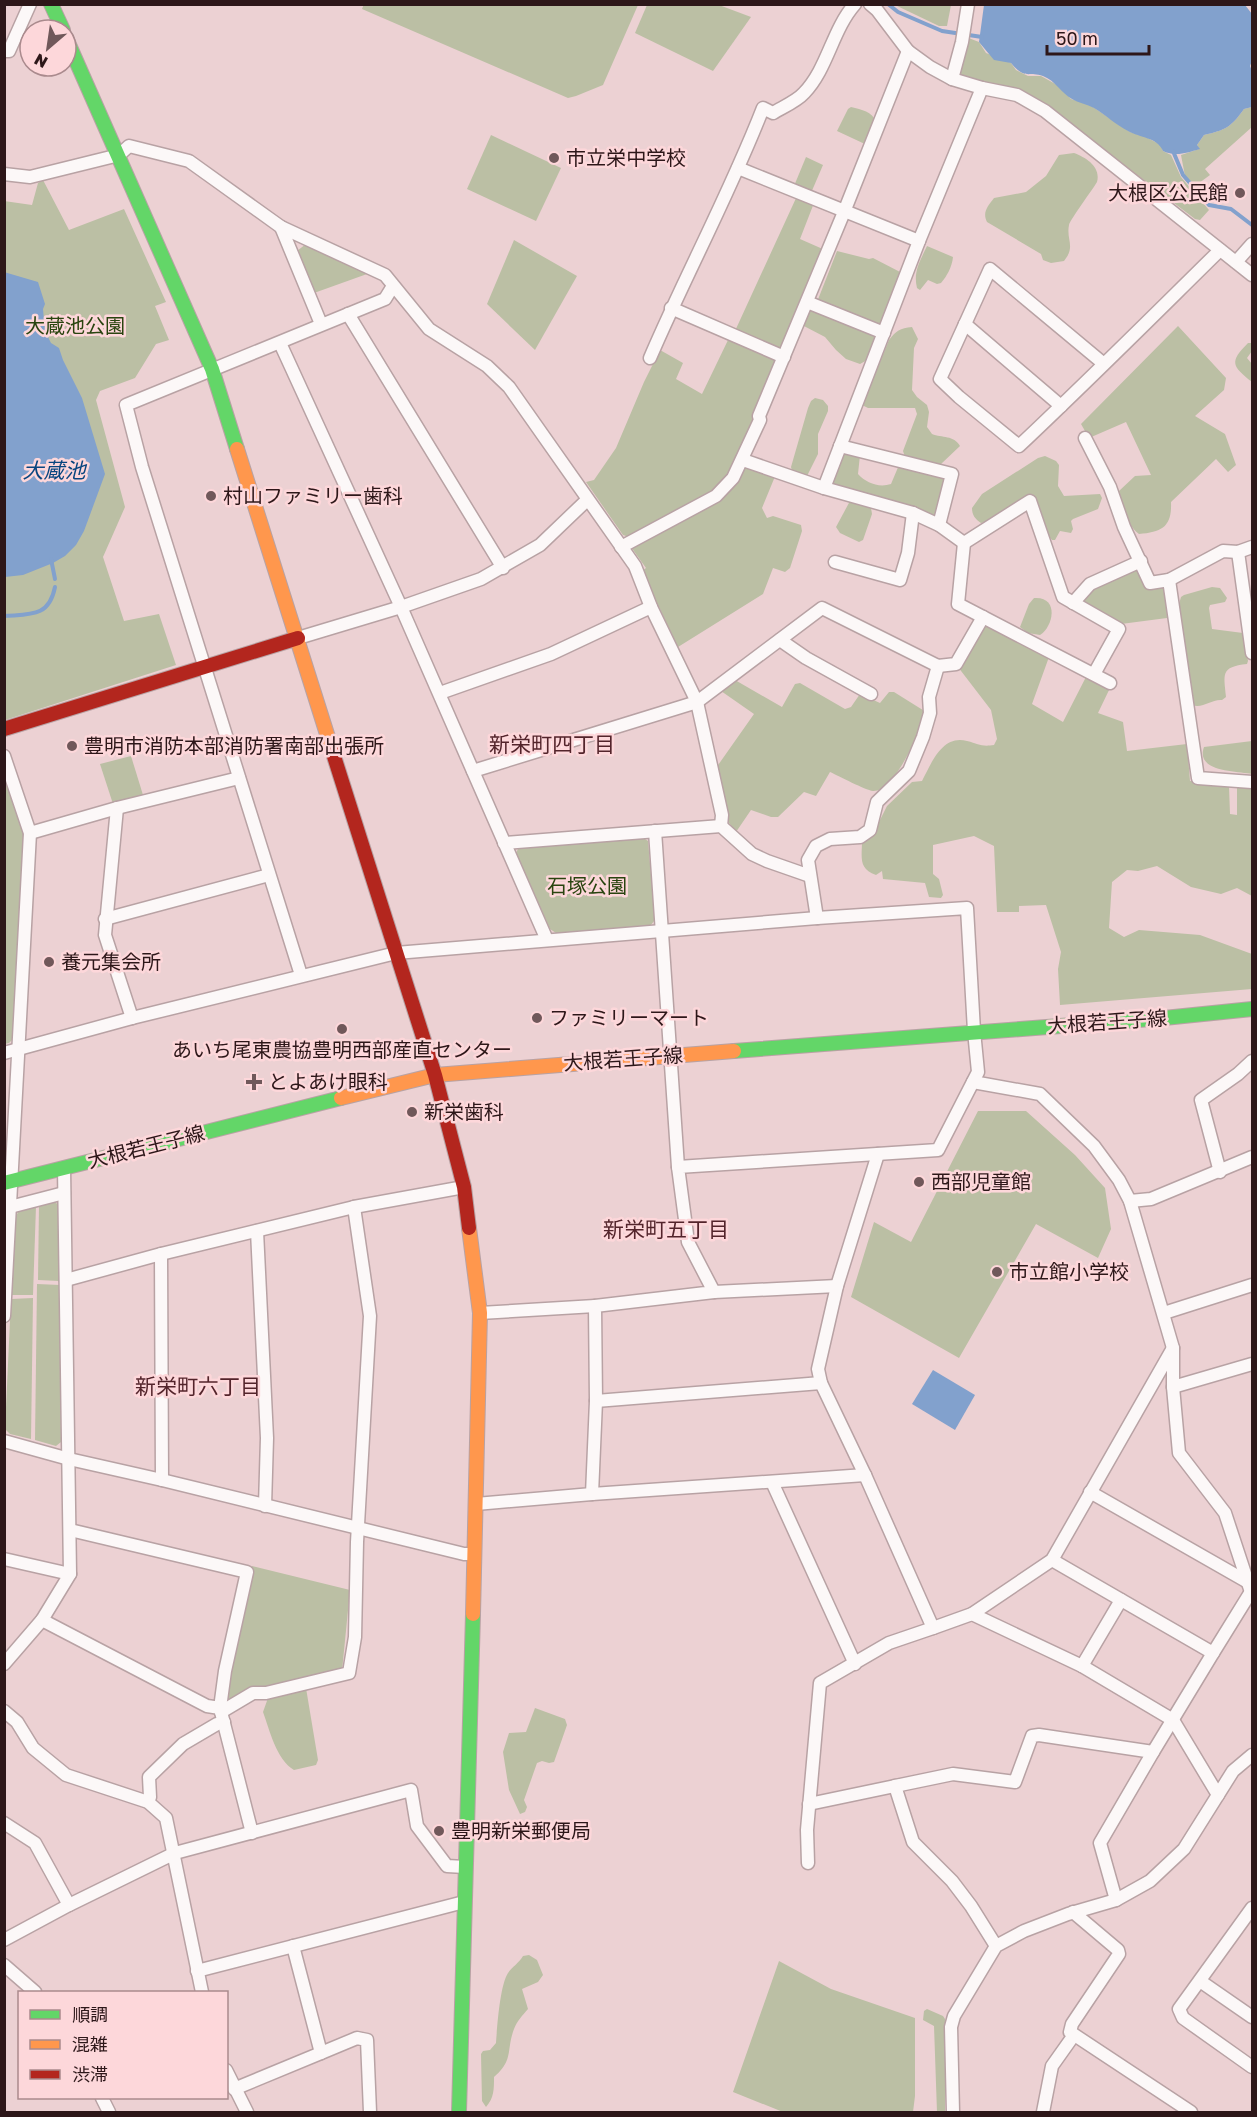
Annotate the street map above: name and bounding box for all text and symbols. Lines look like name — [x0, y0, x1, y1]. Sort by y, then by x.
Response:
north arrow — [18, 18, 78, 78]
scale bar — [1047, 18, 1149, 56]
text: 50 m — [1056, 27, 1098, 49]
text: N — [31, 49, 51, 73]
place label: 市立栄中学校 — [566, 145, 686, 169]
marker: 市立栄中学校 — [547, 151, 561, 165]
place label: 大根区公民館 — [1108, 180, 1228, 204]
marker: 大根区公民館 — [1233, 186, 1247, 200]
park label: 大蔵池公園 — [25, 313, 125, 337]
water label: 大蔵池 — [23, 457, 87, 483]
place label: 村山ファミリー歯科 — [223, 483, 403, 507]
marker: 村山ファミリー歯科 — [204, 489, 218, 503]
district label: 新栄町四丁目 — [489, 731, 615, 757]
place label: 豊明市消防本部消防署南部出張所 — [84, 733, 384, 757]
marker: 豊明市消防本部消防署南部出張所 — [65, 739, 79, 753]
park label: 石塚公園 — [547, 873, 627, 897]
place label: 養元集会所 — [61, 949, 161, 973]
marker: 養元集会所 — [42, 955, 56, 969]
place label: ファミリーマート — [549, 1005, 709, 1029]
street label: 大根若王子線 — [1046, 1005, 1168, 1037]
marker: ファミリーマート — [530, 1011, 544, 1025]
marker: あいち尾東農協豊明西部産直センター — [335, 1022, 349, 1036]
place label: あいち尾東農協豊明西部産直センター — [172, 1037, 512, 1061]
street label: 大根若王子線 — [562, 1042, 684, 1074]
place label: とよあけ眼科 — [268, 1069, 388, 1093]
marker: とよあけ眼科 — [245, 1073, 263, 1091]
place label: 新栄歯科 — [424, 1099, 504, 1123]
marker: 新栄歯科 — [405, 1105, 419, 1119]
street label: 大根若王子線 — [85, 1120, 207, 1172]
place label: 西部児童館 — [931, 1169, 1031, 1193]
marker: 西部児童館 — [912, 1175, 926, 1189]
district label: 新栄町五丁目 — [603, 1216, 729, 1242]
place label: 市立館小学校 — [1009, 1259, 1129, 1283]
marker: 市立館小学校 — [990, 1265, 1004, 1279]
district label: 新栄町六丁目 — [135, 1373, 261, 1399]
place label: 豊明新栄郵便局 — [451, 1818, 591, 1842]
marker: 豊明新栄郵便局 — [432, 1824, 446, 1838]
legend — [18, 1991, 228, 2099]
text: 順調 — [72, 2003, 108, 2025]
text: 混雑 — [72, 2033, 108, 2055]
text: 渋滞 — [72, 2063, 108, 2085]

